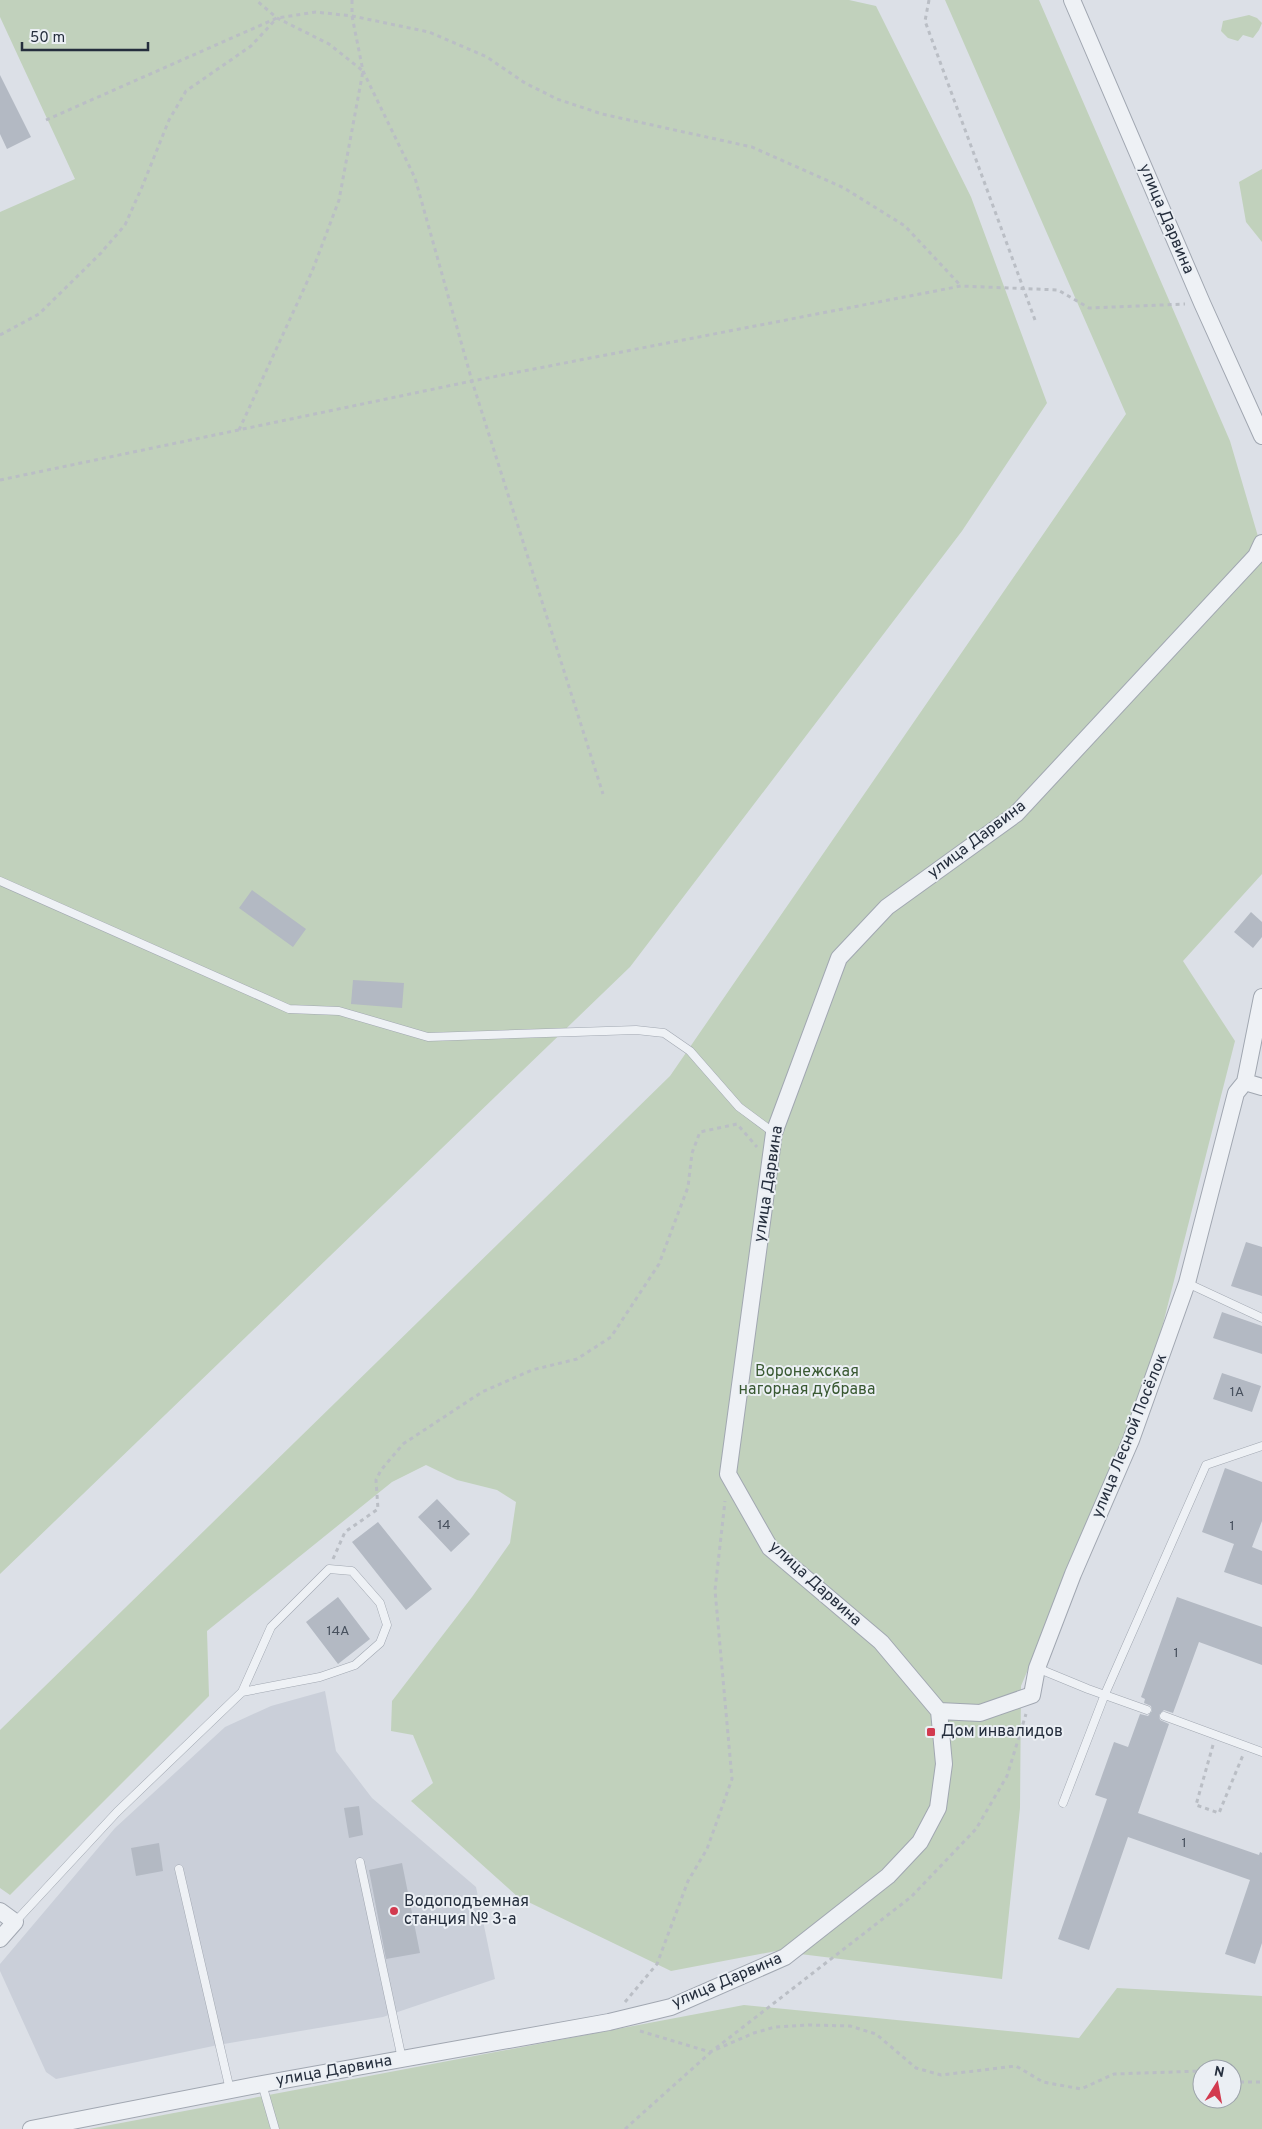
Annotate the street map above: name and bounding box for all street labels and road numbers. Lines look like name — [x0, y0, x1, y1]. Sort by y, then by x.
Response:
street label: улица Дарвина — [1134, 161, 1198, 277]
street label: улица Дарвина — [924, 797, 1030, 883]
street label: улица Дарвина — [750, 1124, 788, 1244]
street label: улица Лесной Посёлок — [1088, 1351, 1172, 1521]
street label: улица Дарвина — [765, 1537, 865, 1631]
street label: улица Дарвина — [669, 1949, 785, 2013]
street label: улица Дарвина — [274, 2051, 394, 2091]

